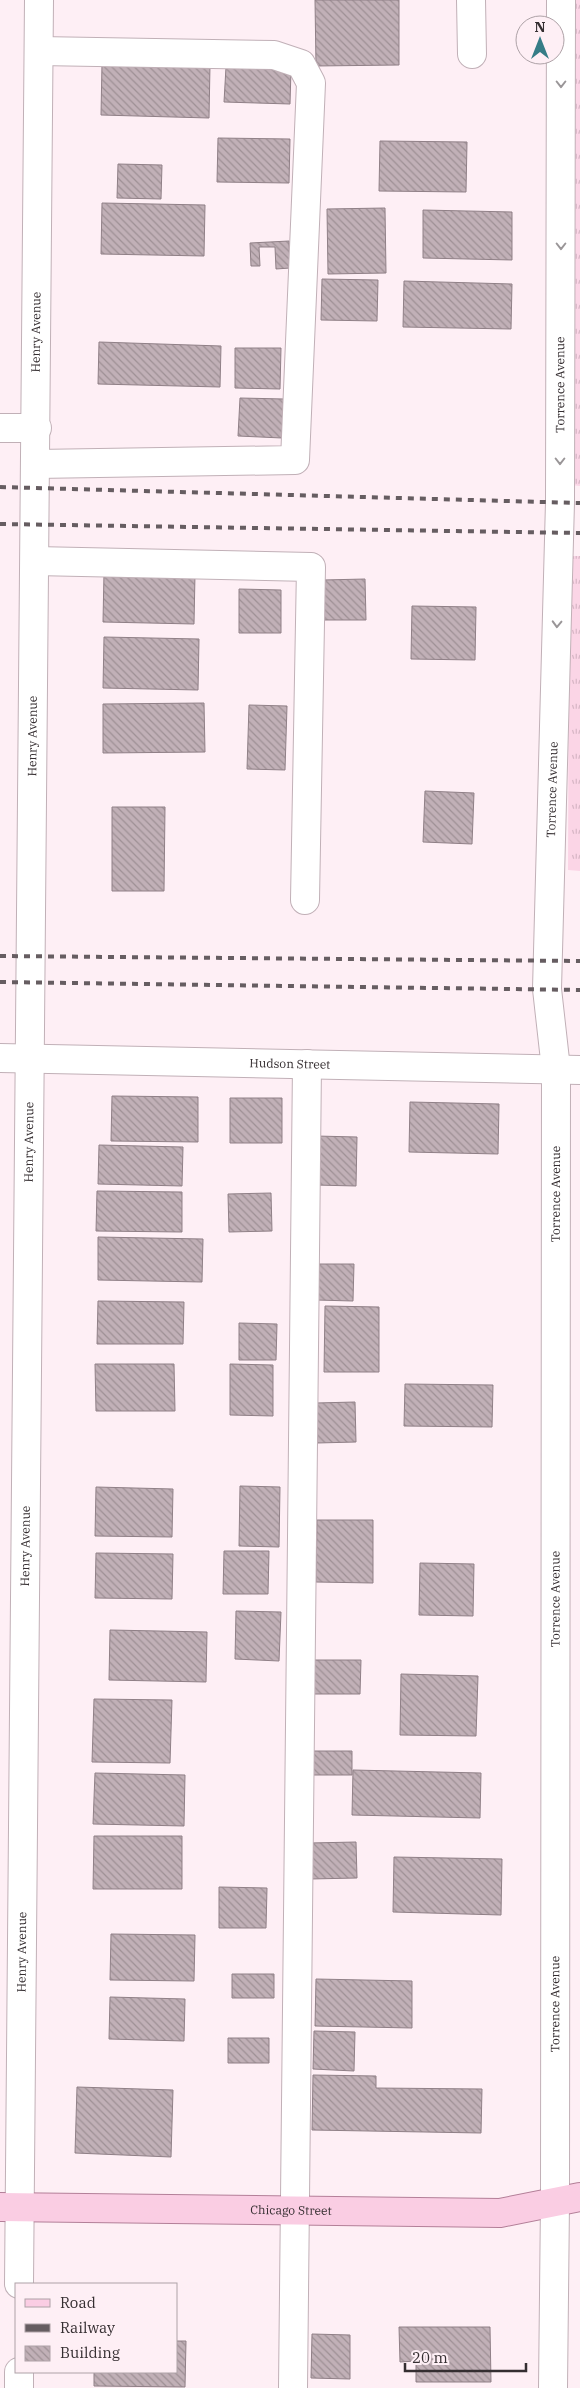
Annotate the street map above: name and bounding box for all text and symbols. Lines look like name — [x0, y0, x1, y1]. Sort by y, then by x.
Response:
north arrow — [515, 15, 565, 65]
text: N — [534, 18, 546, 36]
one-way arrow — [556, 80, 566, 88]
one-way arrow — [556, 242, 566, 250]
street label: Henry Avenue — [28, 292, 43, 372]
street label: Torrence Avenue — [552, 336, 567, 433]
one-way arrow — [555, 458, 565, 465]
one-way arrow — [552, 620, 562, 628]
street label: Henry Avenue — [24, 696, 40, 776]
street label: Torrence Avenue — [543, 741, 561, 838]
street label: Hudson Street — [249, 1055, 331, 1072]
street label: Henry Avenue — [21, 1102, 36, 1182]
street label: Torrence Avenue — [548, 1146, 563, 1242]
street label: Henry Avenue — [17, 1506, 33, 1586]
street label: Torrence Avenue — [547, 1551, 563, 1647]
street label: Henry Avenue — [14, 1912, 29, 1992]
street label: Torrence Avenue — [547, 1956, 562, 2052]
street label: Chicago Street — [250, 2202, 332, 2218]
legend — [15, 2283, 178, 2373]
text: Road — [60, 2293, 96, 2312]
text: Railway — [60, 2318, 115, 2337]
scale bar — [405, 2340, 526, 2372]
text: Building — [60, 2343, 120, 2362]
text: 20 m — [412, 2348, 448, 2367]

